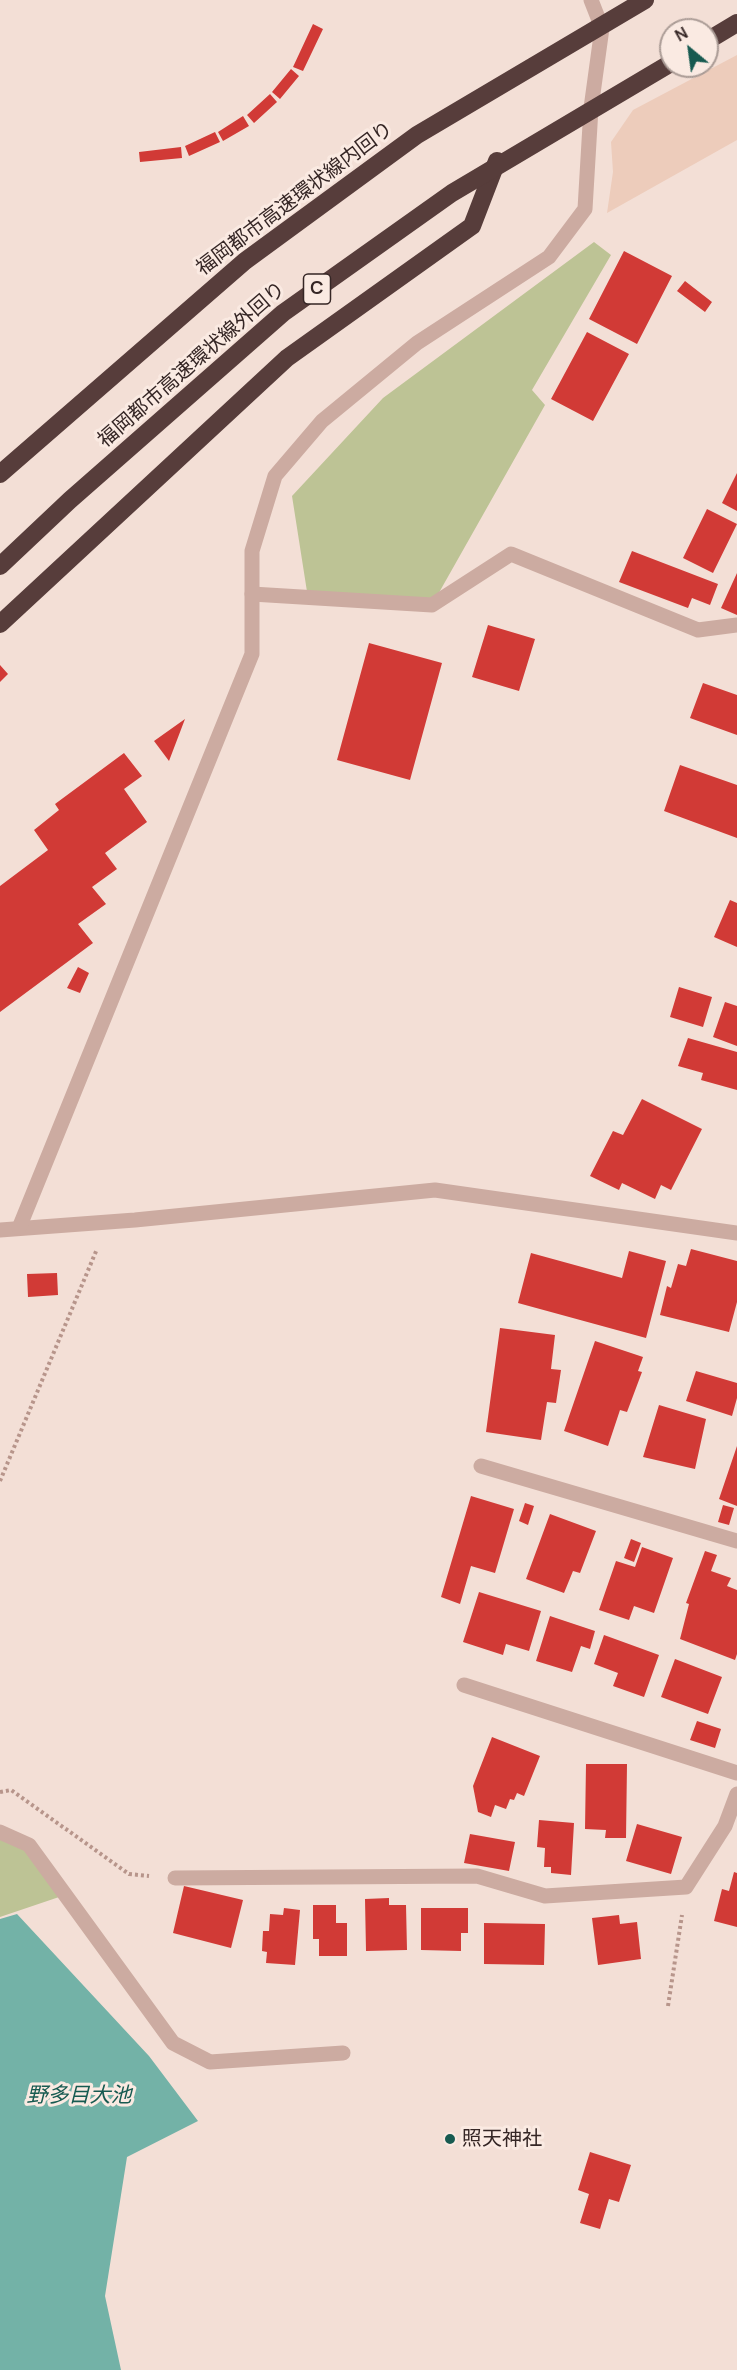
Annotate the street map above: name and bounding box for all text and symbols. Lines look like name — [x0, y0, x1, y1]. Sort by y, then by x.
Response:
north arrow — [659, 18, 719, 78]
text: N — [671, 22, 692, 46]
street label: 福岡都市高速環状線内回り — [192, 117, 398, 281]
road number: C — [304, 274, 330, 304]
street label: 福岡都市高速環状線外回り — [94, 277, 290, 453]
water label: 野多目大池 — [27, 2083, 131, 2109]
place label: 照天神社 — [462, 2127, 542, 2151]
marker: 照天神社 — [443, 2132, 457, 2146]

